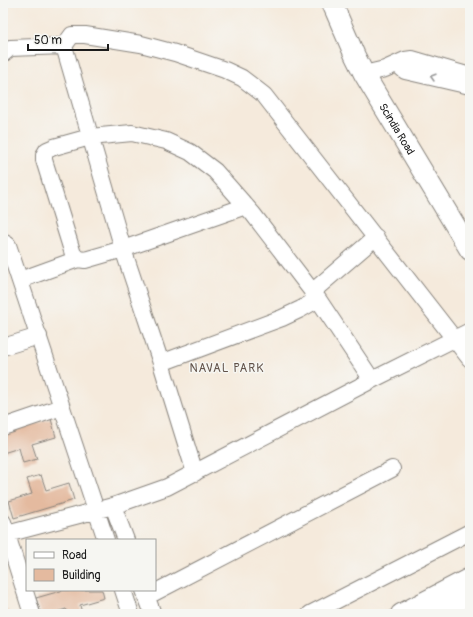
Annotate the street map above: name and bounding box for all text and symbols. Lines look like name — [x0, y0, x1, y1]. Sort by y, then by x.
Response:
scale bar — [28, 26, 108, 52]
text: 50 m — [34, 33, 62, 48]
one-way arrow — [429, 73, 436, 82]
street label: Scindia Road — [377, 101, 418, 157]
district label: NAVAL PARK — [189, 361, 265, 376]
legend — [26, 539, 156, 591]
text: Road — [62, 548, 87, 563]
text: Building — [62, 568, 101, 583]

